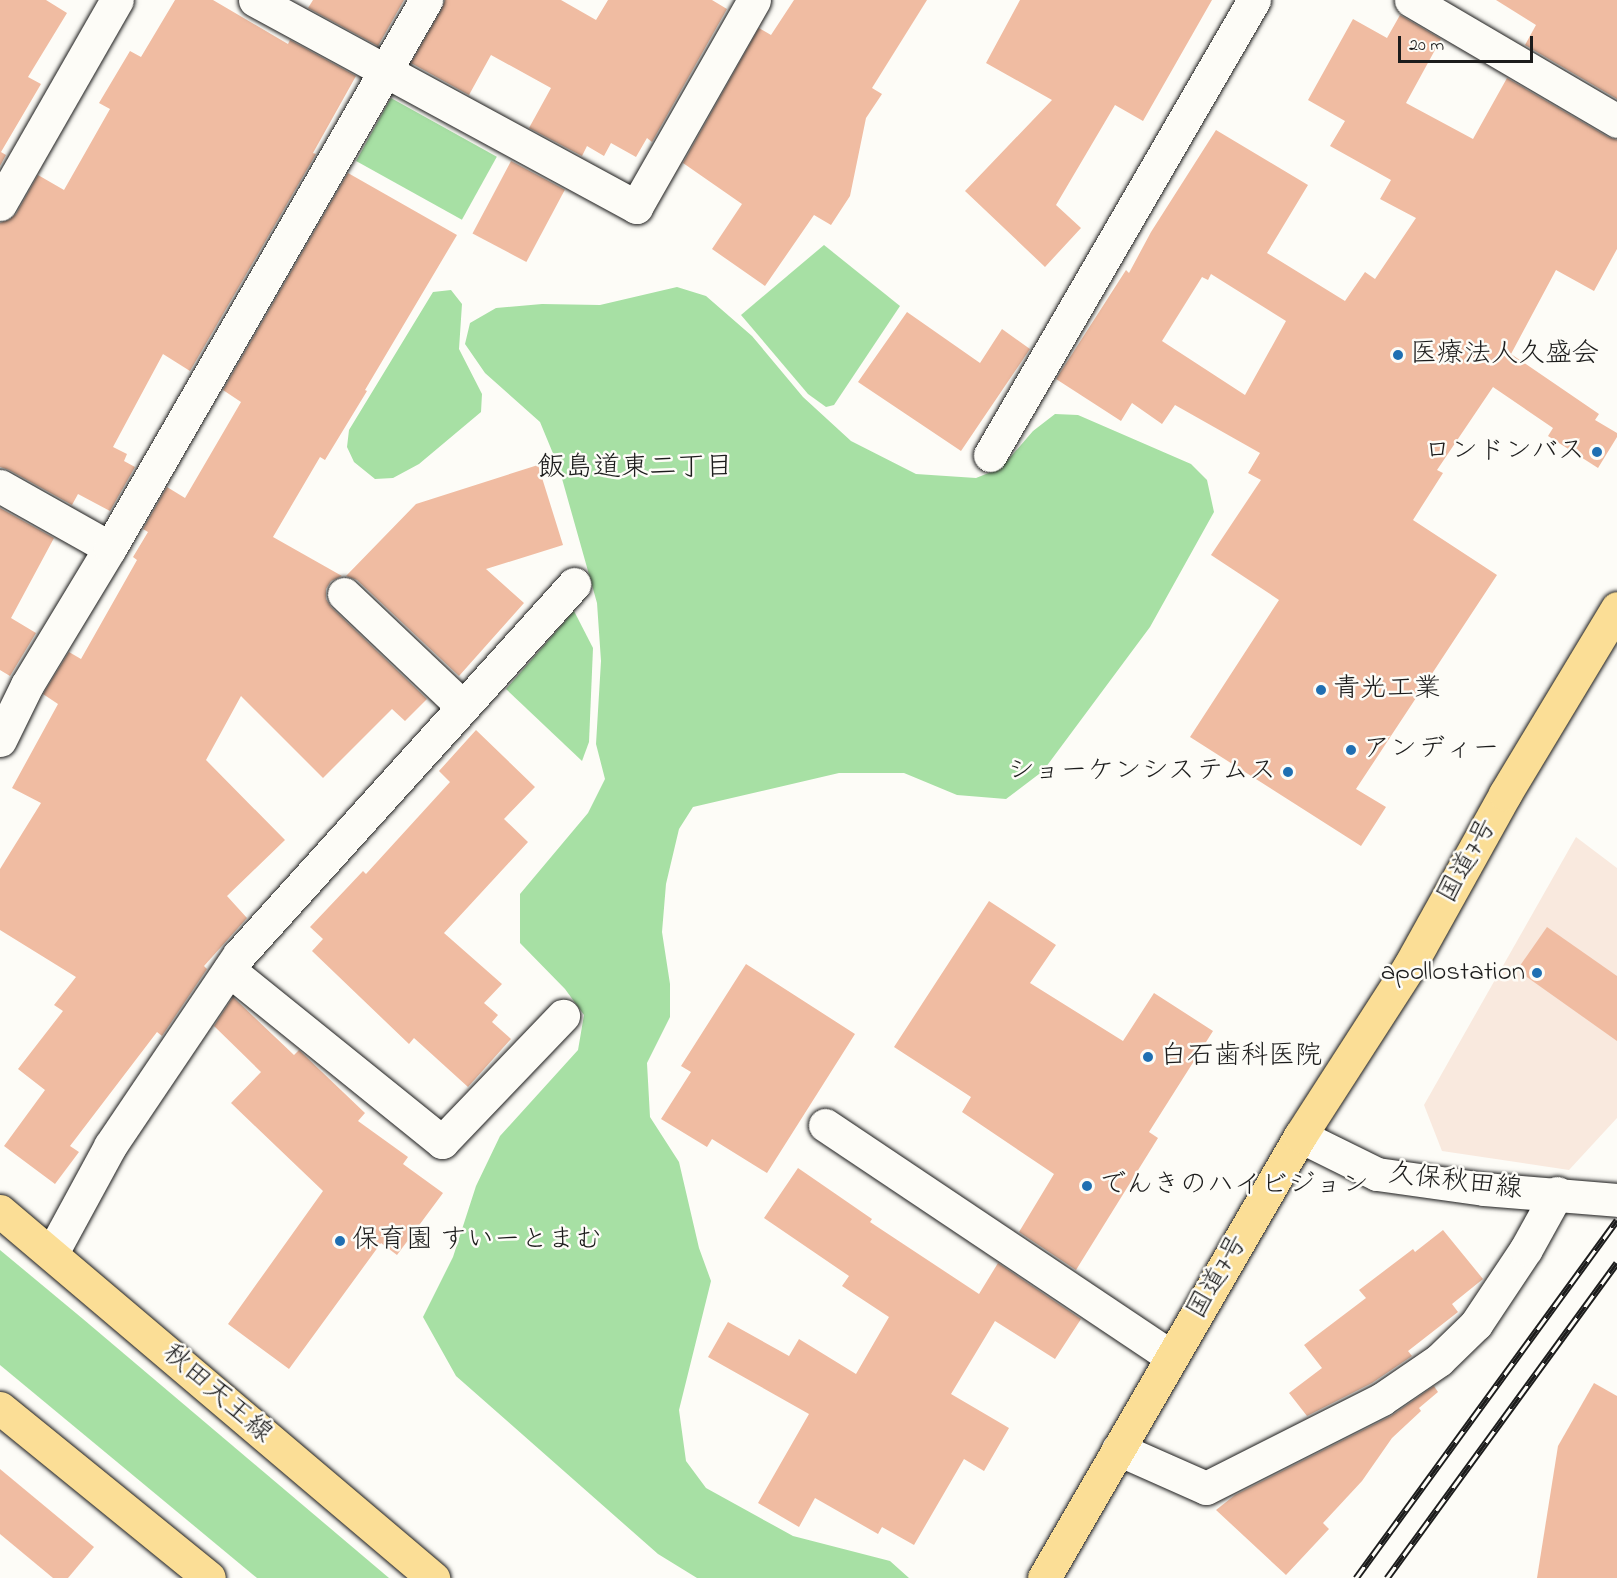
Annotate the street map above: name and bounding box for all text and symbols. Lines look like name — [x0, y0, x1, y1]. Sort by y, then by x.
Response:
scale bar — [1401, 24, 1536, 62]
text: 20 m — [1409, 33, 1444, 59]
place label: 医療法人久盛会 — [1410, 339, 1599, 371]
marker: 医療法人久盛会 — [1391, 348, 1405, 362]
place label: ロンドンバス — [1423, 436, 1585, 468]
marker: ロンドンバス — [1590, 445, 1604, 459]
district label: 飯島道東二丁目 — [537, 452, 733, 486]
place label: 青光工業 — [1333, 674, 1441, 706]
marker: 青光工業 — [1314, 683, 1328, 697]
place label: アンディー — [1363, 734, 1498, 766]
marker: アンディー — [1344, 743, 1358, 757]
place label: ショーケンシステムス — [1006, 756, 1276, 788]
marker: ショーケンシステムス — [1281, 765, 1295, 779]
street label: 国道7号 — [1431, 813, 1505, 909]
place label: apollostation — [1381, 957, 1525, 989]
marker: apollostation — [1530, 966, 1544, 980]
place label: 白石歯科医院 — [1160, 1041, 1322, 1073]
marker: 白石歯科医院 — [1141, 1050, 1155, 1064]
street label: 久保秋田線 — [1386, 1158, 1524, 1206]
place label: でんきのハイビジョン — [1099, 1170, 1369, 1202]
marker: でんきのハイビジョン — [1080, 1179, 1094, 1193]
place label: 保育園 すいーとまむ — [352, 1225, 602, 1257]
street label: 国道7号 — [1181, 1229, 1255, 1325]
marker: 保育園 すいーとまむ — [333, 1234, 347, 1248]
street label: 秋田天王線 — [155, 1337, 279, 1451]

